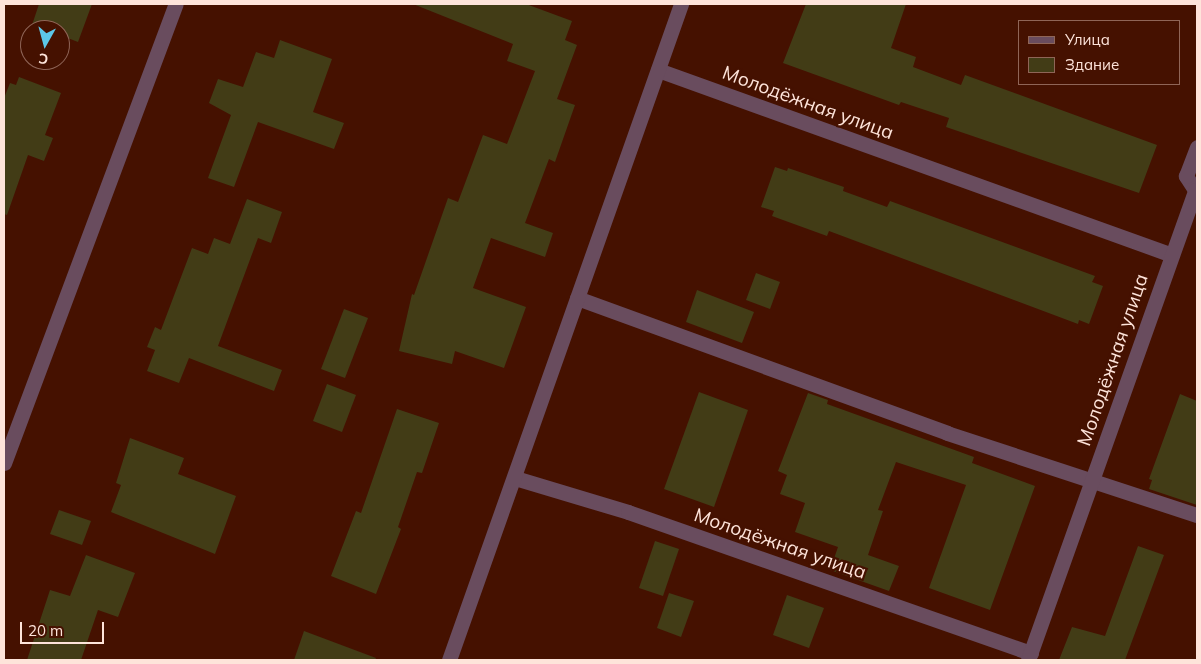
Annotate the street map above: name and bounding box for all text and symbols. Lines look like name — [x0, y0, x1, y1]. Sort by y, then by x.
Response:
north arrow — [20, 20, 70, 70]
legend — [1018, 20, 1181, 85]
text: Улица — [1065, 30, 1110, 49]
text: С — [37, 49, 49, 68]
text: Здание — [1065, 55, 1119, 74]
street label: Молодёжная улица — [719, 61, 897, 145]
street label: Молодёжная улица — [1073, 271, 1153, 449]
street label: Молодёжная улица — [691, 504, 869, 584]
scale bar — [22, 612, 106, 644]
text: 20 m — [28, 621, 63, 640]

